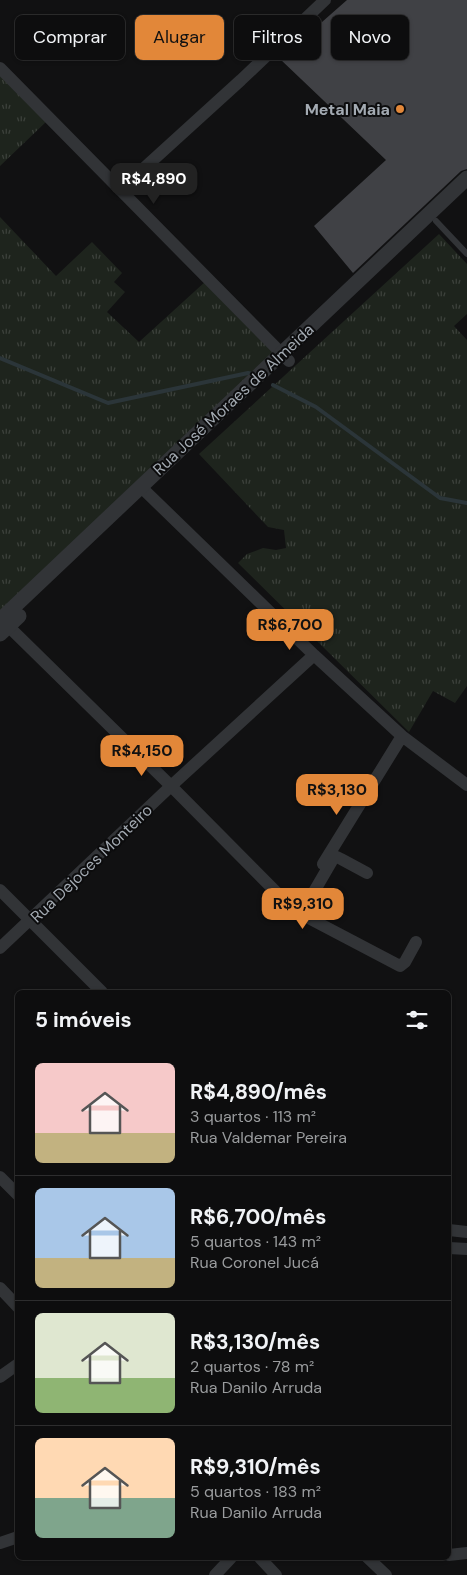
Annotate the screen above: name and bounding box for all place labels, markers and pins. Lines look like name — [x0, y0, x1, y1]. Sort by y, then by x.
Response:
place label: Metal Maia — [305, 99, 390, 120]
marker: Metal Maia — [394, 103, 406, 115]
pin: R$4,890 — [108, 162, 200, 205]
pin: R$6,700 — [244, 608, 336, 651]
pin: R$4,150 — [96, 734, 188, 777]
pin: R$3,130 — [291, 774, 383, 816]
pin: R$9,310 — [257, 888, 349, 930]

